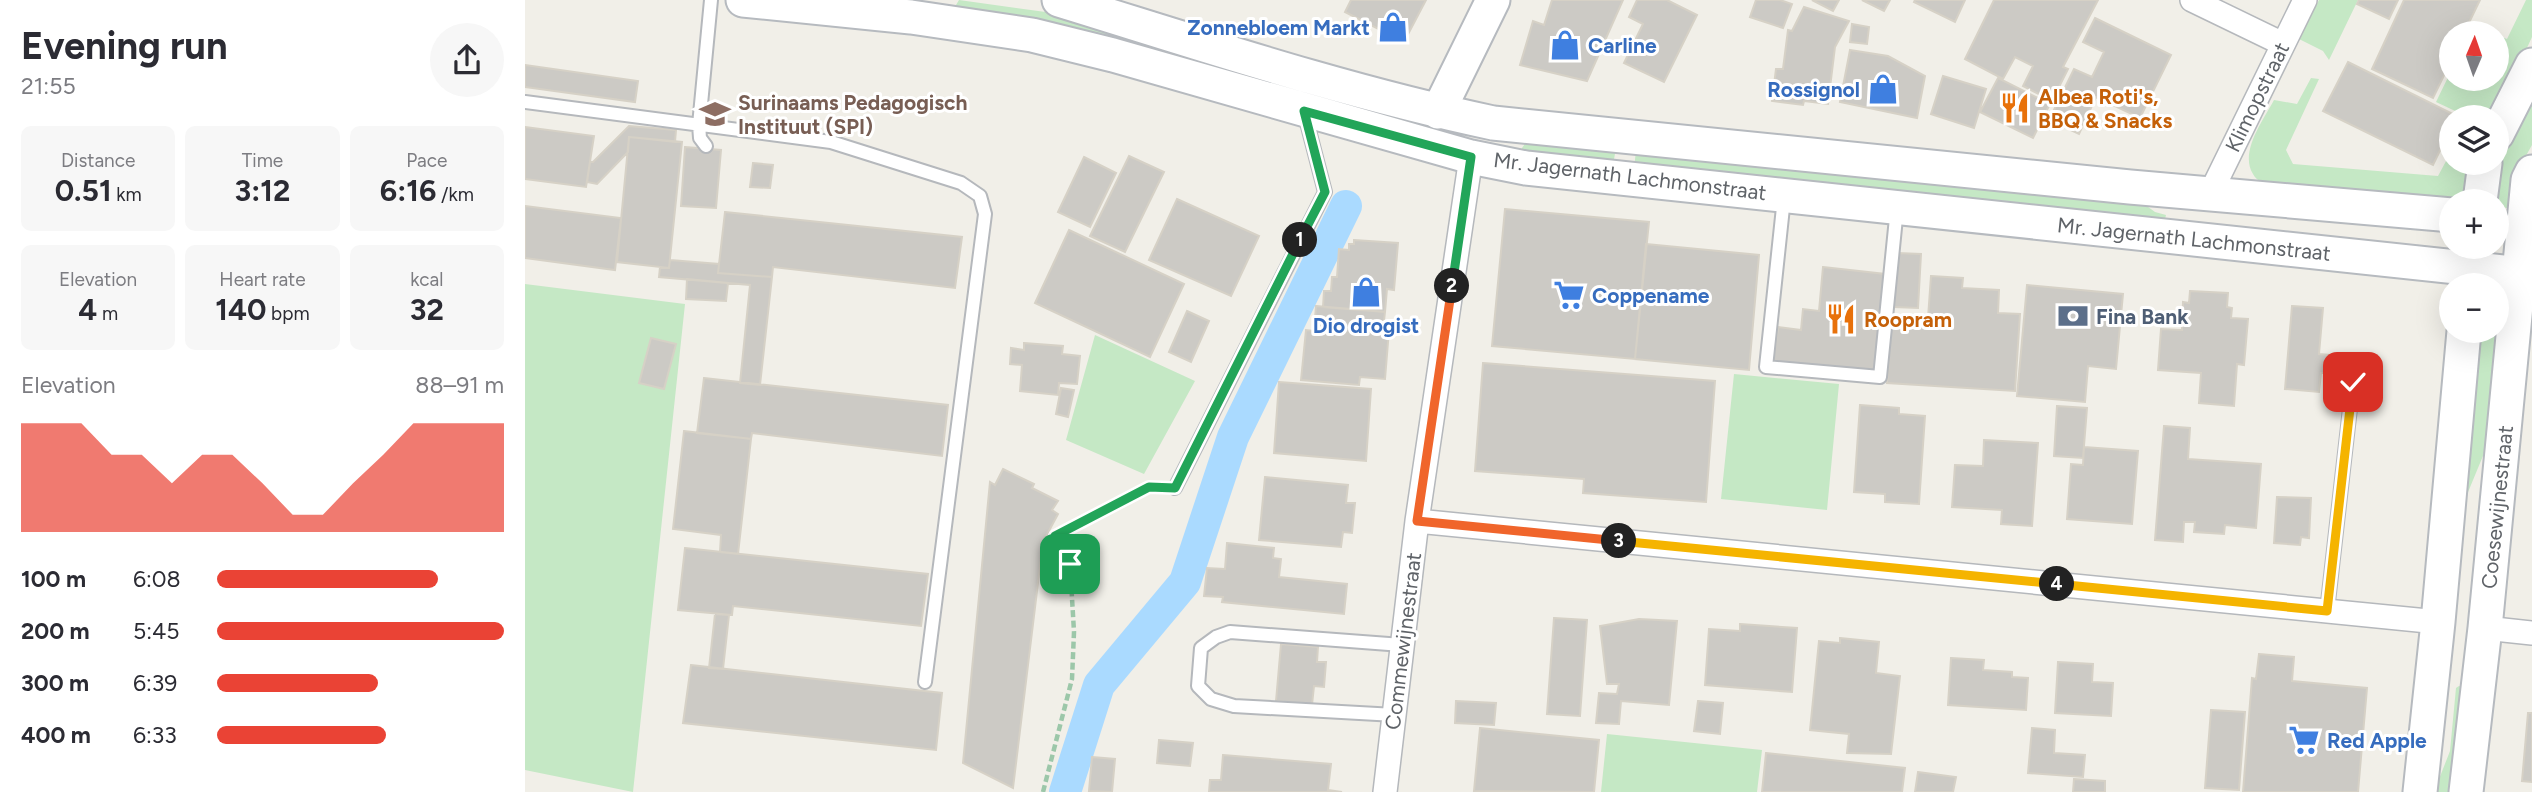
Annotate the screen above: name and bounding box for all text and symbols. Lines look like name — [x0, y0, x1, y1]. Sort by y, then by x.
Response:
shop icon: Zonnebloem Markt — [1376, 10, 1410, 44]
place label: Zonnebloem Markt — [1187, 15, 1370, 40]
north arrow — [2439, 21, 2509, 91]
map controls — [2439, 21, 2509, 343]
text: Evening run — [21, 23, 228, 69]
button: share — [430, 23, 504, 97]
shop icon: Carline — [1548, 28, 1582, 62]
place label: Carline — [1588, 33, 1657, 58]
street label: Klimopstraat — [2220, 38, 2294, 156]
text: 21:55 — [21, 72, 76, 100]
shop icon: Rossignol — [1866, 72, 1900, 106]
place label: Rossignol — [1767, 77, 1860, 102]
place label: Albea Roti's, BBQ & Snacks — [2038, 84, 2172, 133]
place label: Surinaams Pedagogisch Instituut (SPI) — [738, 90, 968, 139]
restaurant icon: Albea Roti's, BBQ & Snacks — [1998, 91, 2032, 125]
school or university icon: Surinaams Pedagogisch Instituut (SPI) — [698, 97, 732, 131]
button: layers — [2439, 105, 2509, 175]
street label: Mr. Jagernath Lachmonstraat — [1492, 147, 1768, 205]
text: Distance — [61, 149, 135, 172]
text: Time — [242, 149, 283, 172]
text: Pace — [406, 149, 447, 172]
text: 0.51 — [55, 172, 112, 209]
text: 3:12 — [235, 172, 290, 209]
text: 6:16 — [380, 172, 436, 209]
text: km — [112, 183, 142, 206]
text: /km — [436, 183, 474, 206]
button: + — [2439, 189, 2509, 259]
street label: Mr. Jagernath Lachmonstraat — [2056, 212, 2332, 266]
pin: 1 — [1283, 222, 1317, 258]
text: 1 — [1295, 228, 1304, 251]
text: Elevation — [59, 268, 137, 291]
text: Heart rate — [219, 268, 306, 291]
text: kcal — [410, 268, 443, 291]
pin: 2 — [1434, 268, 1469, 304]
button: − — [2439, 273, 2509, 343]
text: 2 — [1446, 274, 1457, 297]
shop icon: Dio drogist — [1349, 275, 1383, 309]
supermarket icon: Coppename — [1552, 278, 1586, 312]
place label: Coppename — [1592, 283, 1710, 308]
text: 4 — [78, 291, 97, 328]
text: 140 — [215, 291, 266, 328]
text: 32 — [410, 291, 444, 328]
bank icon: Fina Bank — [2056, 299, 2090, 333]
text: m — [97, 302, 118, 325]
text: bpm — [266, 302, 310, 325]
restaurant icon: Roopram — [1824, 302, 1858, 336]
place label: Fina Bank — [2096, 304, 2189, 329]
place label: Roopram — [1864, 307, 1952, 332]
place label: Dio drogist — [1313, 313, 1419, 338]
pin — [2323, 352, 2383, 412]
icon: check — [2334, 363, 2372, 401]
text: Elevation — [21, 371, 116, 399]
text: 88–91 m — [415, 371, 504, 399]
street label: Coesewijnestraat — [2476, 424, 2518, 590]
pin: 3 — [1601, 524, 1637, 558]
text: 3 — [1613, 529, 1624, 552]
pin — [1040, 534, 1100, 594]
icon: arrive — [1051, 545, 1089, 583]
street label: Commewijnestraat — [1380, 551, 1426, 731]
text: 100 m — [21, 565, 86, 593]
text: 6:08 — [133, 565, 181, 593]
pin: 4 — [2039, 566, 2075, 602]
text: 4 — [2050, 572, 2063, 595]
text: 200 m — [21, 617, 90, 645]
text: 5:45 — [133, 617, 180, 645]
text: 300 m — [21, 669, 89, 697]
text: 6:39 — [133, 669, 177, 697]
text: 400 m — [21, 721, 91, 749]
text: 6:33 — [133, 721, 177, 749]
supermarket icon: Red Apple — [2287, 723, 2321, 757]
place label: Red Apple — [2327, 728, 2427, 753]

